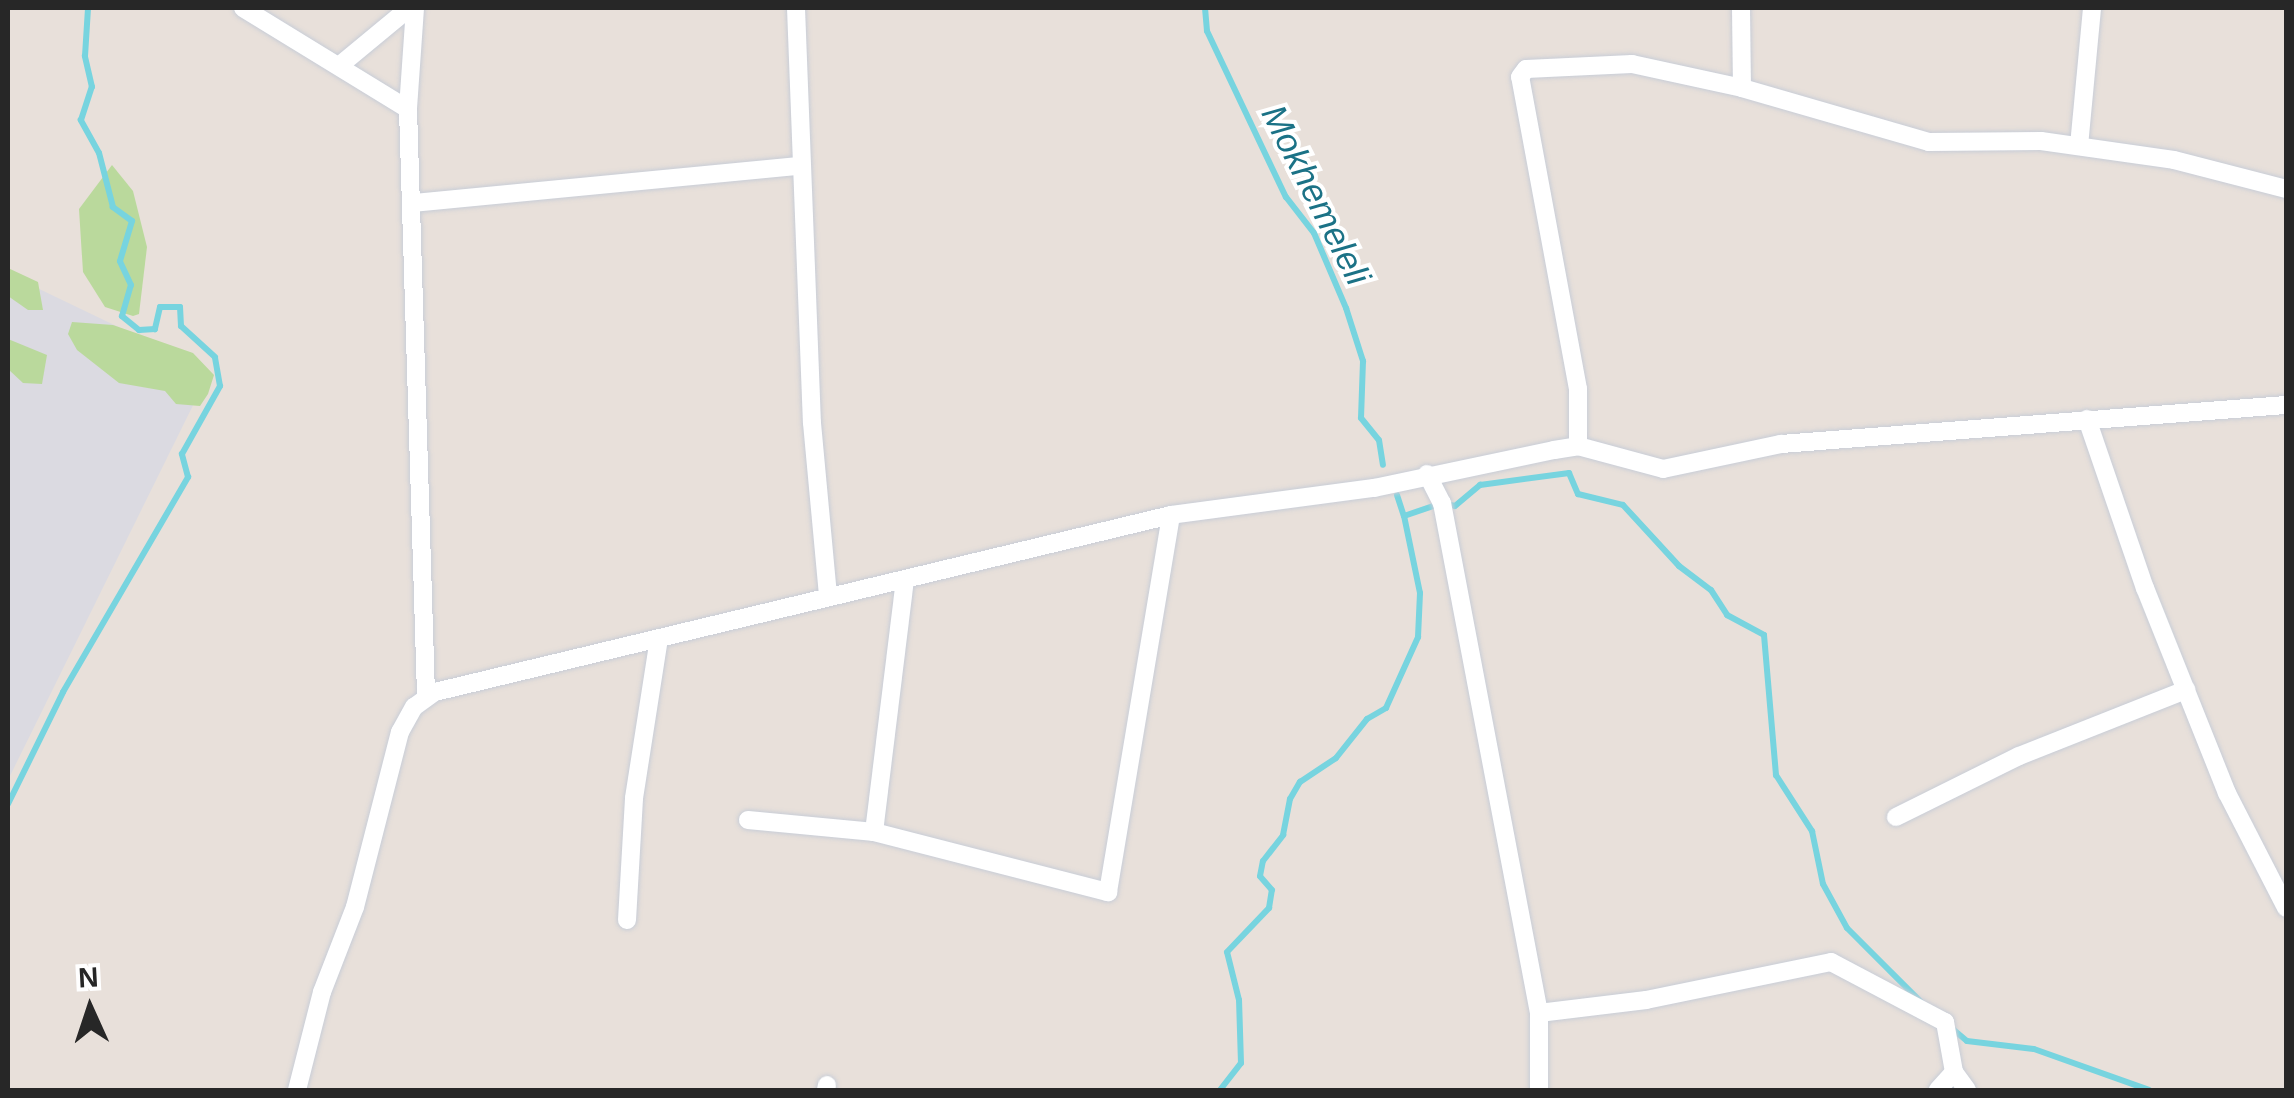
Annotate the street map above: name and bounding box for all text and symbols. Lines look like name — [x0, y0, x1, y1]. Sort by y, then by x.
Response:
water label: Mokhemeleli — [1253, 98, 1379, 292]
north arrow — [40, 958, 140, 1058]
text: N — [77, 962, 99, 994]

